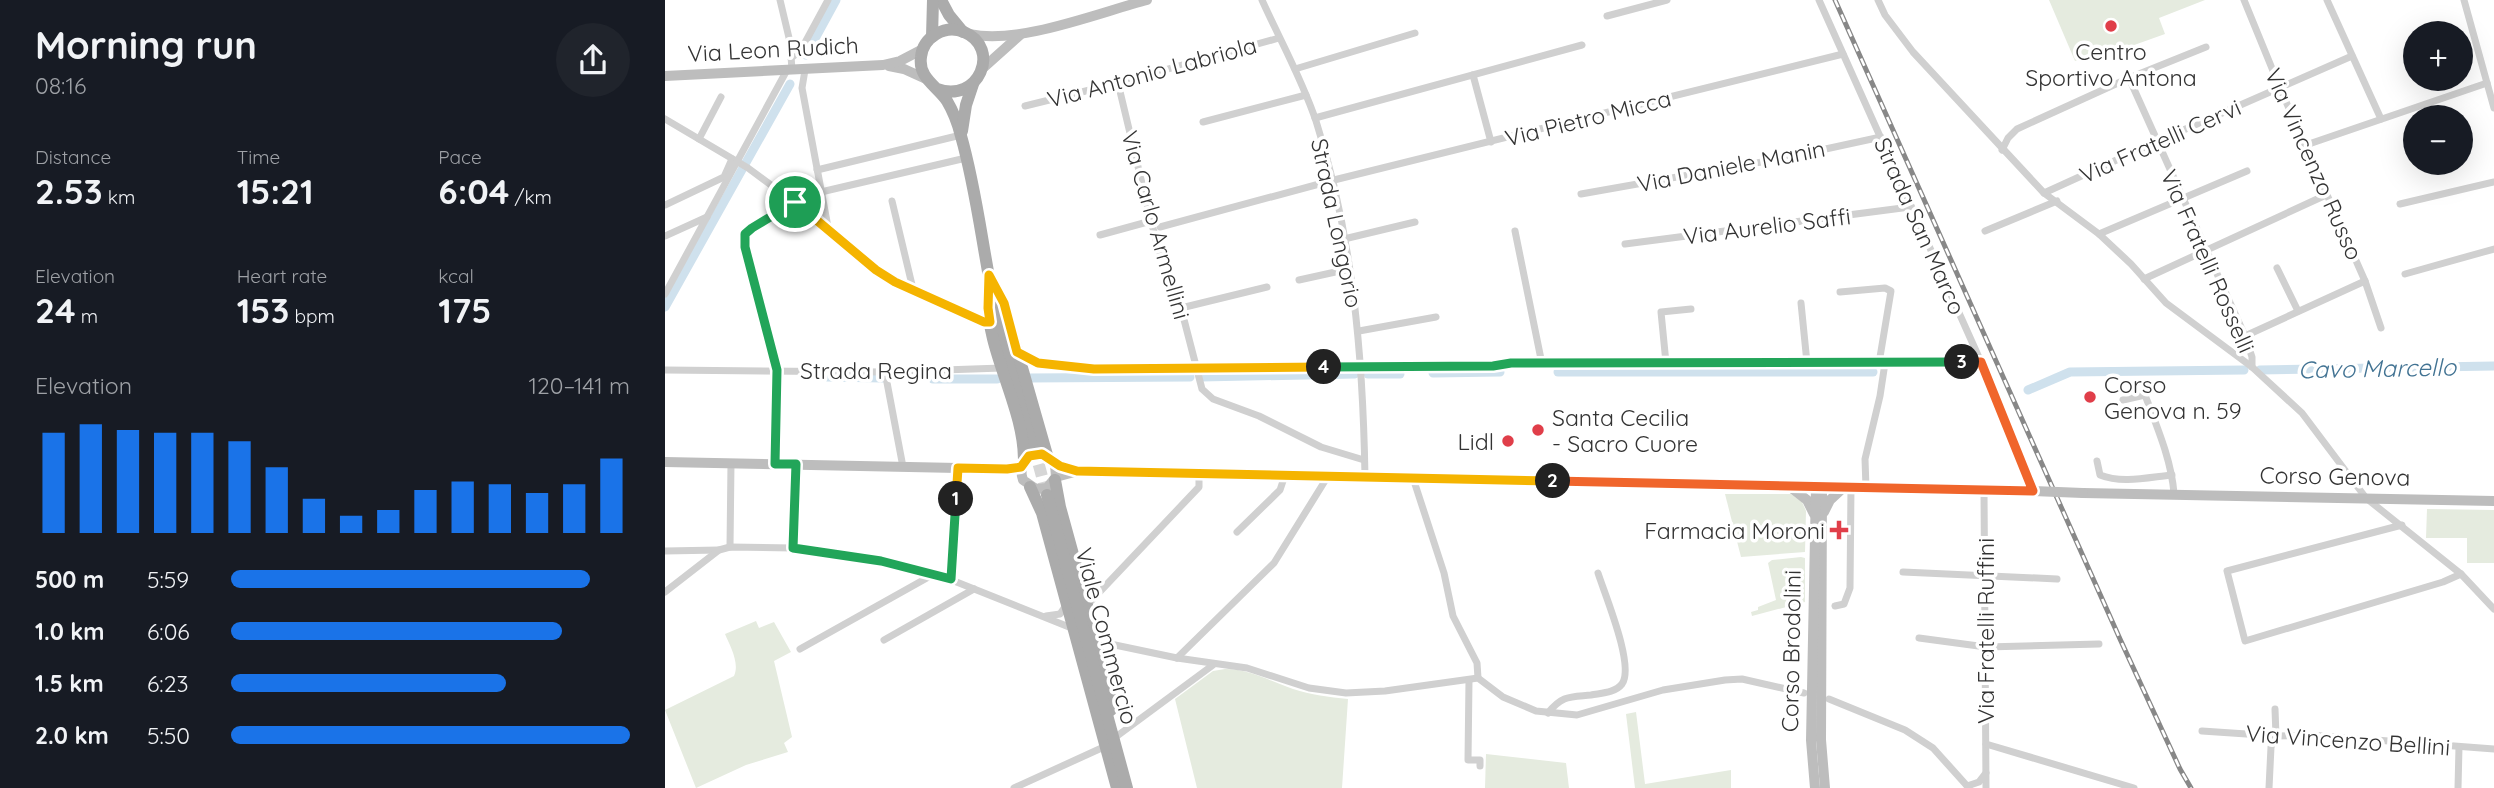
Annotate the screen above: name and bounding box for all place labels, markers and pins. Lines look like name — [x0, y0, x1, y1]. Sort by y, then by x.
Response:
marker: Centro Sportivo Antona — [2103, 18, 2119, 34]
place label: Centro Sportivo Antona — [2025, 37, 2197, 92]
pin — [765, 172, 825, 232]
pin: 3 — [1945, 344, 1979, 380]
pin: 4 — [1307, 350, 1341, 384]
place label: Corso Genova n. 59 — [2104, 370, 2242, 425]
marker: Corso Genova n. 59 — [2082, 389, 2098, 405]
place label: Santa Cecilia - Sacro Cuore — [1552, 403, 1698, 458]
marker: Santa Cecilia - Sacro Cuore — [1530, 422, 1546, 438]
place label: Lidl — [1458, 427, 1494, 456]
marker: Lidl — [1500, 433, 1516, 449]
pin: 2 — [1535, 463, 1571, 498]
pin: 1 — [939, 482, 973, 516]
place label: Farmacia Moroni — [1644, 516, 1825, 545]
marker: Farmacia Moroni — [1831, 522, 1847, 538]

